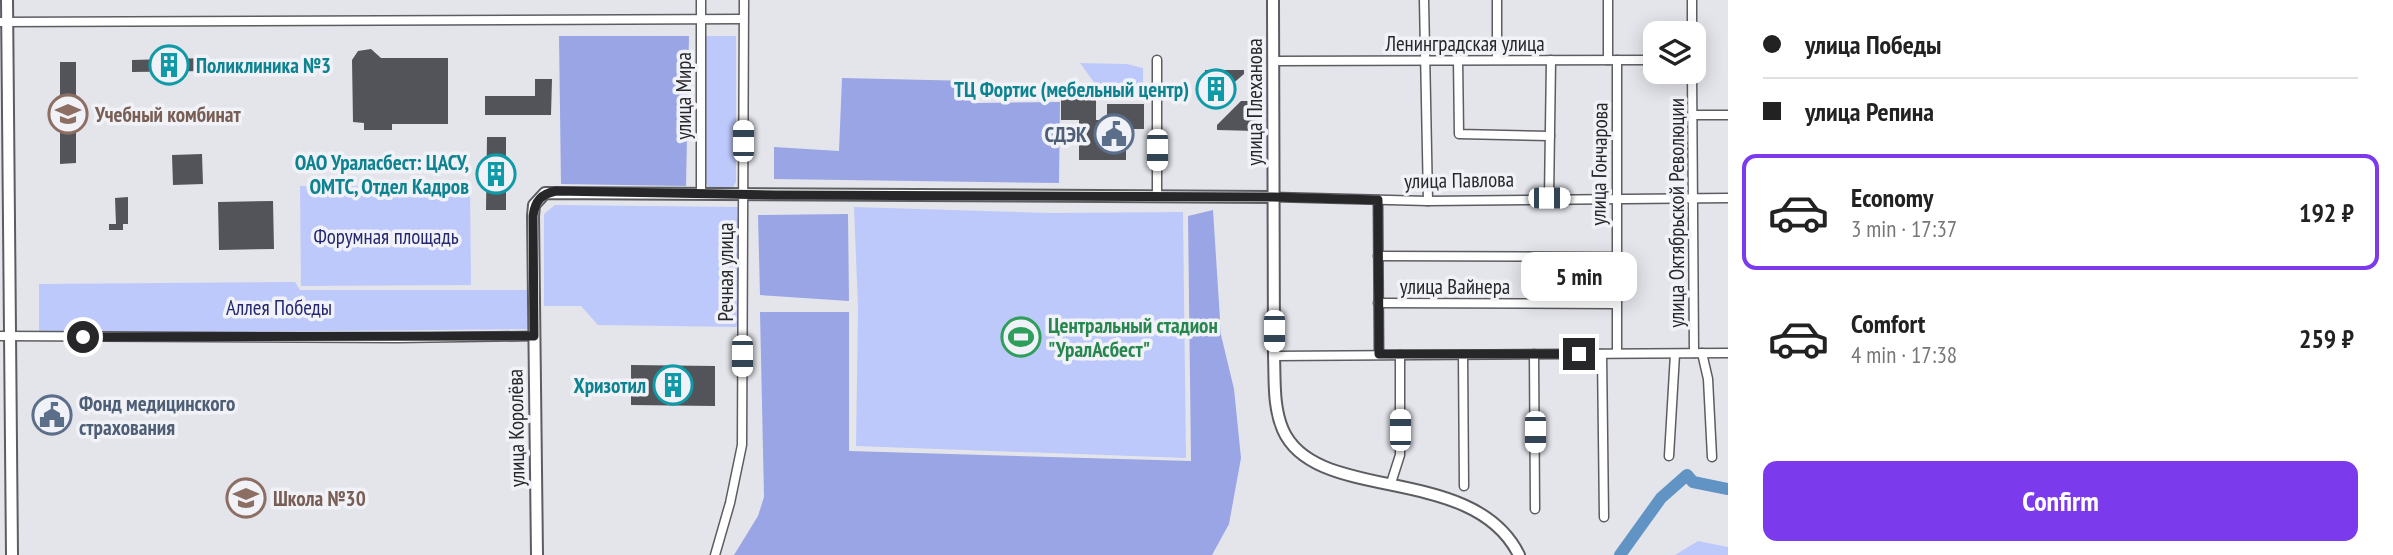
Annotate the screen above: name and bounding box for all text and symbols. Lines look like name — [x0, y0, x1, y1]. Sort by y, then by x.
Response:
map controls — [1643, 21, 1706, 84]
button: layers — [1643, 21, 1706, 84]
text: улица Победы — [1805, 28, 1941, 61]
street label: Ленинградская улица — [1384, 30, 1545, 57]
street label: улица Плеханова — [1241, 38, 1268, 166]
building icon: Поликлиника №3 — [148, 44, 190, 86]
place label: Поликлиника №3 — [196, 52, 331, 79]
street label: улица Мира — [670, 52, 697, 140]
building icon: ТЦ Фортис (мебельный центр) — [1195, 68, 1237, 110]
place label: ТЦ Фортис (мебельный центр) — [954, 76, 1189, 103]
school or university icon: Учебный комбинат — [47, 93, 89, 135]
text: улица Репина — [1805, 95, 1934, 128]
street label: улица Октябрьской Революции — [1663, 98, 1690, 328]
place label: Учебный комбинат — [94, 101, 241, 128]
street label: улица Гончарова — [1584, 102, 1614, 226]
public building icon: СДЭК — [1093, 113, 1135, 155]
car — [733, 120, 754, 162]
place label: СДЭК — [1045, 121, 1087, 148]
car — [1147, 129, 1168, 171]
place label: ОАО Ураласбест: ЦАСУ, ОМТС, Отдел Кадров — [295, 149, 469, 200]
building icon: ОАО Ураласбест: ЦАСУ, ОМТС, Отдел Кадров — [475, 153, 517, 195]
street label: улица Павлова — [1404, 166, 1514, 194]
icon: car — [1767, 181, 1830, 244]
text: Economy — [1851, 181, 1933, 214]
car — [1529, 188, 1571, 209]
text: 192 ₽ — [2299, 196, 2354, 229]
text: 3 min · 17:37 — [1851, 214, 1957, 243]
park label: Форумная площадь — [313, 223, 459, 250]
street label: Речная улица — [712, 223, 739, 321]
callout: 5 min — [1521, 252, 1637, 302]
text: 5 min — [1556, 262, 1602, 291]
street label: улица Вайнера — [1400, 273, 1510, 300]
park label: Аллея Победы — [226, 294, 332, 321]
icon: car — [1767, 307, 1830, 370]
text: Comfort — [1851, 307, 1925, 340]
car — [1264, 310, 1285, 352]
place label: Центральный стадион "УралАсбест" — [1048, 312, 1218, 363]
sports icon: Центральный стадион "УралАсбест" — [1000, 316, 1042, 358]
route start — [67, 321, 99, 353]
text: 259 ₽ — [2299, 322, 2354, 355]
car — [732, 335, 753, 377]
route end — [1563, 338, 1595, 370]
text: 4 min · 17:38 — [1851, 340, 1957, 369]
building icon: Хризотил — [652, 364, 694, 406]
street label: улица Королёва — [501, 369, 531, 487]
place label: Хризотил — [574, 372, 646, 399]
place label: Фонд медицинского страхования — [79, 390, 235, 441]
public building icon: Фонд медицинского страхования — [31, 394, 73, 436]
car — [1390, 409, 1411, 451]
car — [1525, 411, 1546, 453]
button: Confirm — [1763, 461, 2358, 541]
school or university icon: Школа №30 — [225, 477, 267, 519]
place label: Школа №30 — [273, 485, 366, 512]

